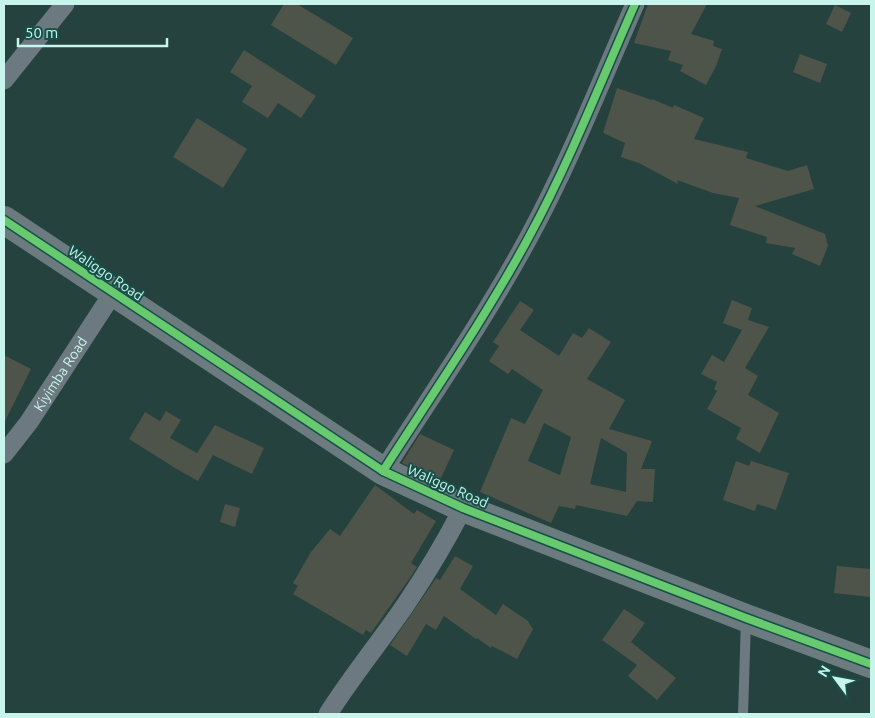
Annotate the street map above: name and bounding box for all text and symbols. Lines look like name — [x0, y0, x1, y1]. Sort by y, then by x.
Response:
scale bar — [18, 15, 166, 47]
text: 50 m — [25, 24, 58, 41]
street label: Waliggo Road — [66, 242, 146, 304]
street label: Kiyimba Road — [30, 334, 90, 414]
street label: Waliggo Road — [405, 461, 491, 511]
north arrow — [810, 653, 860, 703]
text: N — [814, 662, 834, 680]

